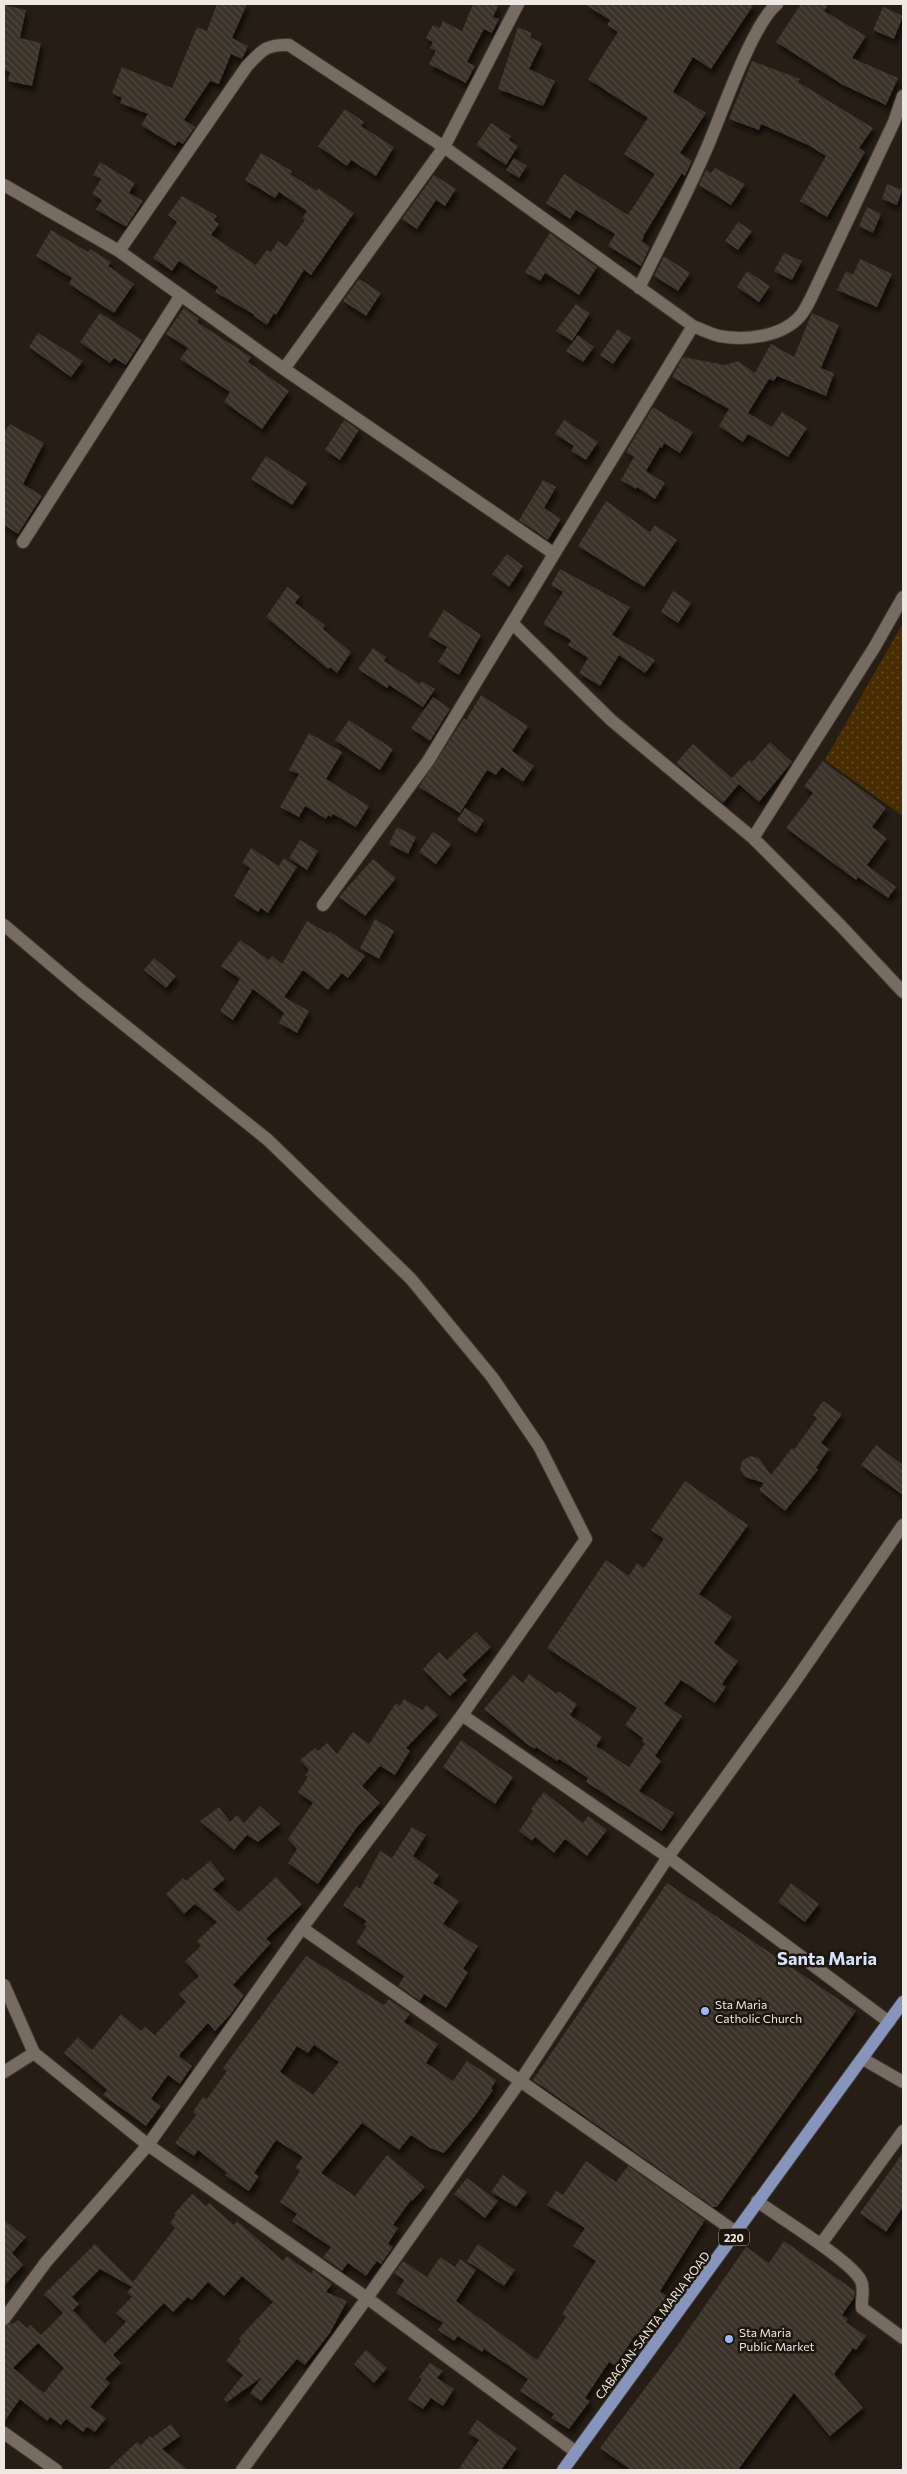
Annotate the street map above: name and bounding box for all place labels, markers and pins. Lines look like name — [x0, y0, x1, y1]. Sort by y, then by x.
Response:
place label: Sta Maria Catholic Church — [715, 1997, 802, 2025]
marker: Sta Maria Catholic Church — [699, 2005, 711, 2017]
place label: Sta Maria Public Market — [739, 2325, 815, 2353]
marker: Sta Maria Public Market — [723, 2333, 735, 2345]

